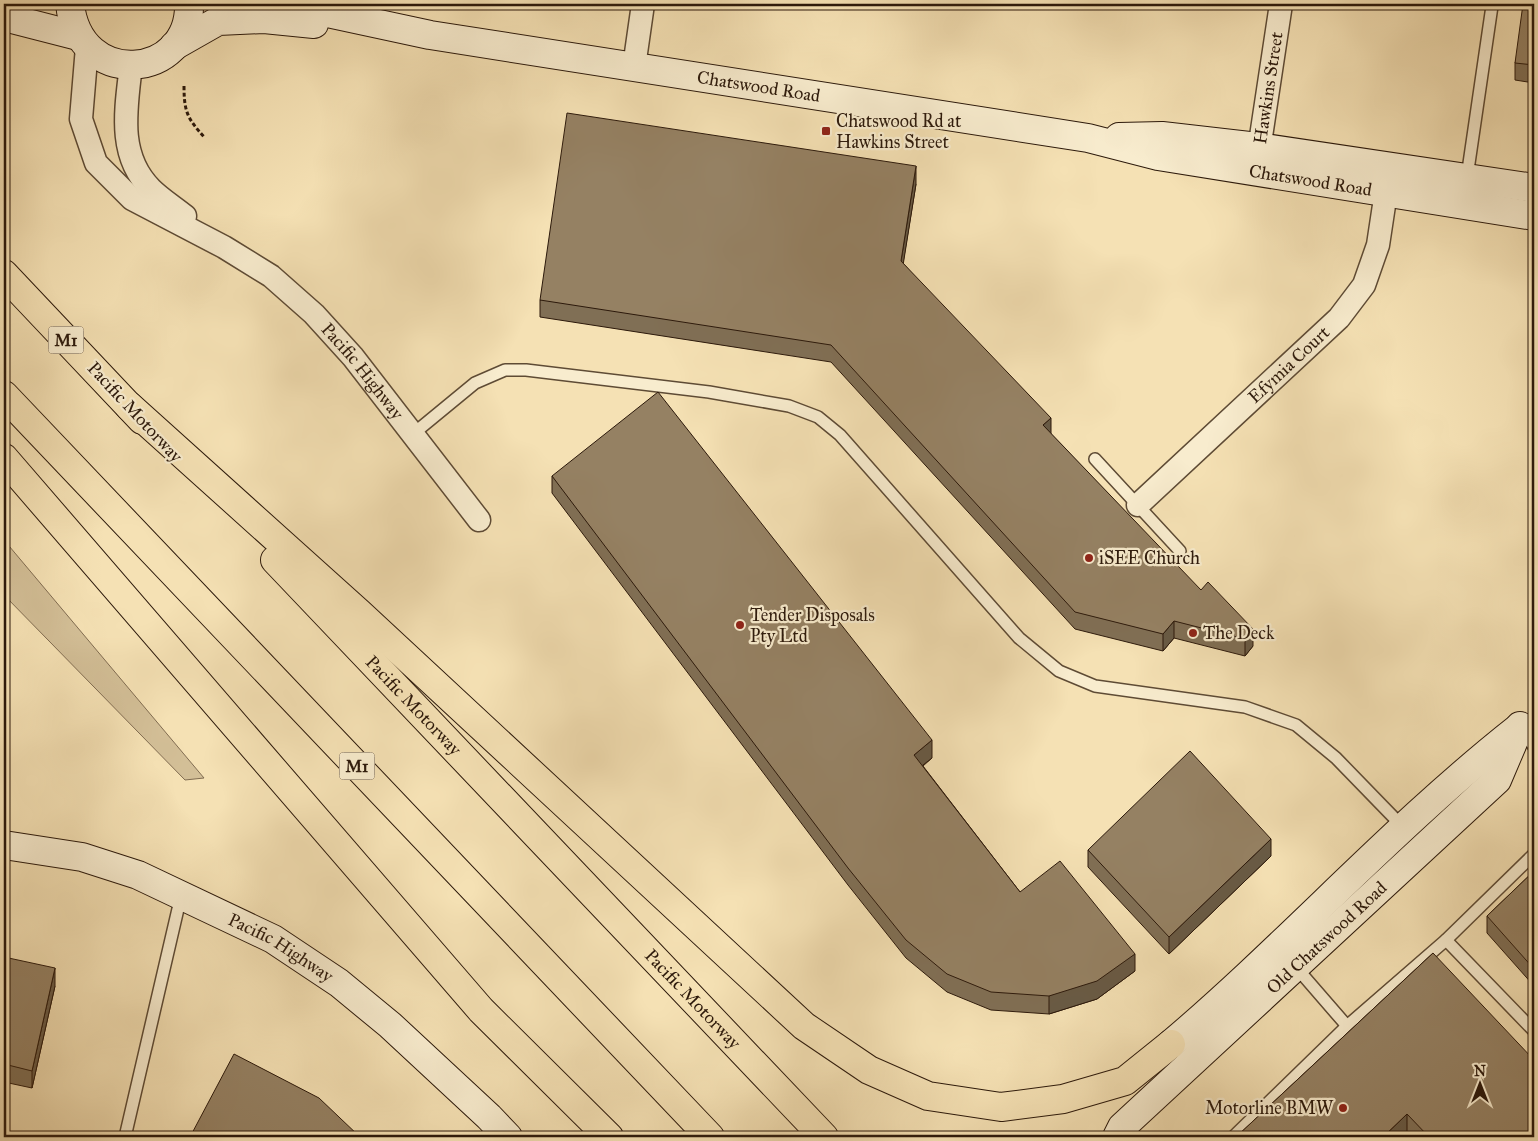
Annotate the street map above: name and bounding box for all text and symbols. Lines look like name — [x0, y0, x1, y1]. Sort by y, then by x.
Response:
street label: Hawkins Street — [1249, 30, 1288, 145]
street label: Chatswood Road — [696, 66, 822, 107]
place label: Chatswood Rd at Hawkins Street — [836, 110, 962, 153]
marker: Chatswood Rd at Hawkins Street — [820, 125, 832, 137]
street label: Chatswood Road — [1247, 160, 1374, 201]
street label: Pacific Highway — [316, 318, 409, 424]
street label: Efymia Court — [1244, 321, 1335, 408]
road number: M1 — [48, 326, 84, 354]
street label: Pacific Motorway — [83, 357, 188, 467]
place label: iSEE Church — [1099, 547, 1200, 569]
marker: iSEE Church — [1083, 552, 1095, 564]
place label: Tender Disposals Pty Ltd — [750, 604, 875, 647]
marker: Tender Disposals Pty Ltd — [734, 619, 746, 631]
place label: The Deck — [1203, 622, 1275, 644]
marker: The Deck — [1187, 627, 1199, 639]
street label: Pacific Motorway — [361, 651, 467, 761]
road number: M1 — [340, 752, 374, 779]
street label: Old Chatswood Road — [1262, 877, 1391, 999]
street label: Pacific Highway — [225, 908, 338, 987]
street label: Pacific Motorway — [640, 944, 746, 1054]
north arrow — [1456, 1058, 1506, 1108]
text: N — [1474, 1063, 1486, 1080]
place label: Motorline BMW — [1205, 1097, 1334, 1119]
marker: Motorline BMW — [1337, 1102, 1349, 1114]

